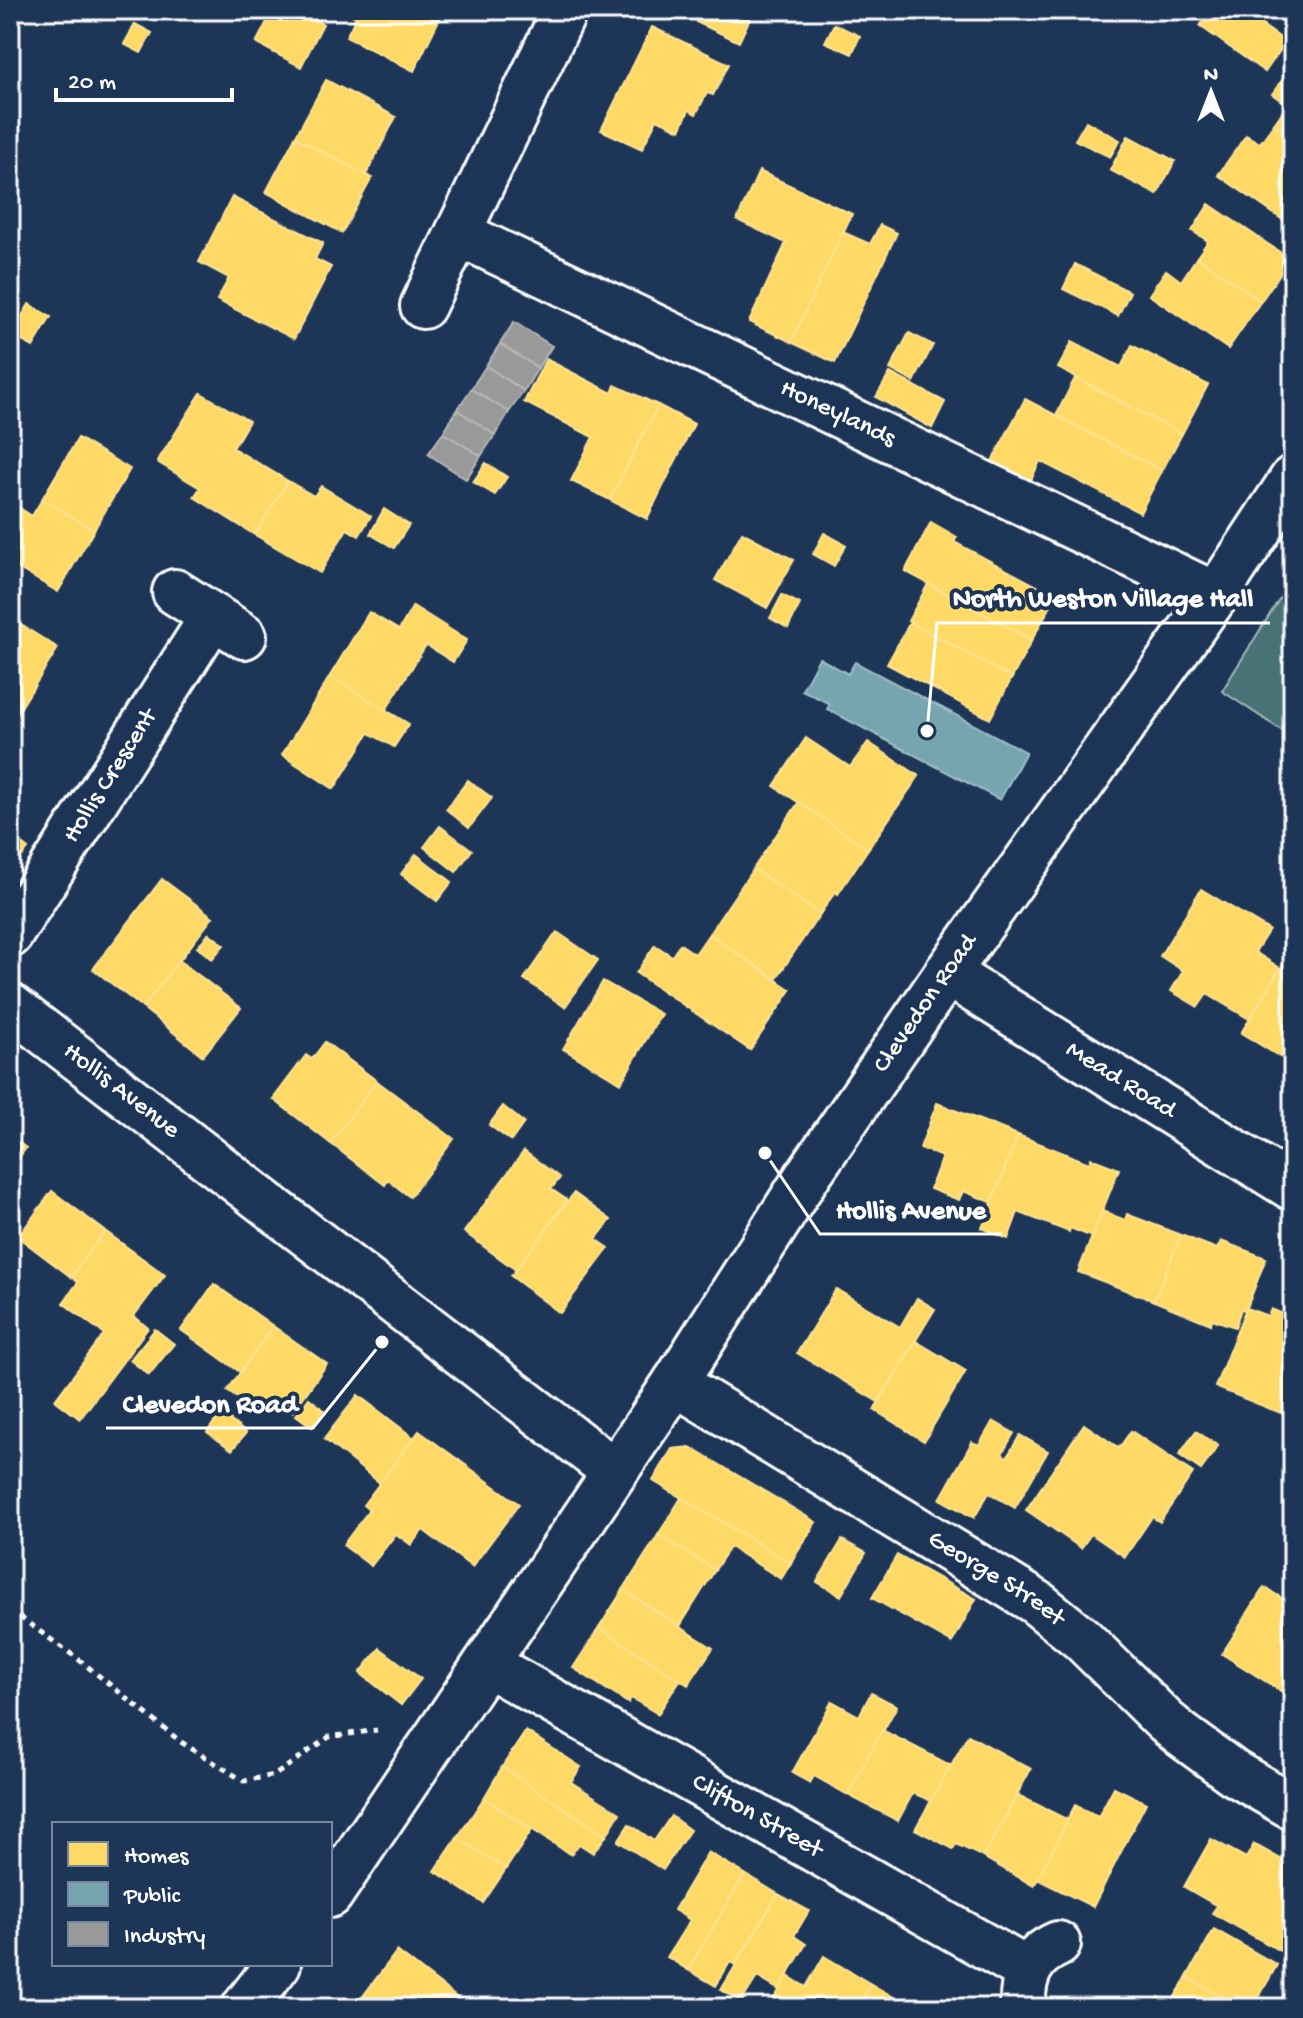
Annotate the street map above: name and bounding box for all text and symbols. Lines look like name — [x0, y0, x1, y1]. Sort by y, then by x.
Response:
scale bar — [56, 52, 232, 102]
north arrow — [1171, 52, 1251, 132]
text: N — [1204, 63, 1218, 89]
text: 20 m — [68, 69, 116, 98]
street label: Honeylands — [775, 374, 902, 456]
callout: North Weston Village Hall — [937, 571, 1270, 623]
text: North Weston Village Hall — [953, 584, 1253, 617]
street label: Hollis Crescent — [57, 702, 166, 849]
street label: Clevedon Road — [867, 927, 986, 1079]
street label: Mead Road — [1059, 1035, 1183, 1128]
street label: Hollis Avenue — [56, 1037, 186, 1147]
callout: Hollis Avenue — [820, 1182, 1002, 1234]
text: Hollis Avenue — [836, 1196, 988, 1229]
callout: Clevedon Road — [106, 1376, 313, 1428]
text: Clevedon Road — [123, 1390, 300, 1423]
street label: George Street — [922, 1524, 1072, 1636]
street label: Clifton Street — [686, 1767, 830, 1867]
legend — [52, 1822, 332, 1966]
text: Homes — [124, 1843, 190, 1872]
text: Public — [123, 1883, 181, 1912]
text: Industry — [124, 1923, 206, 1952]

